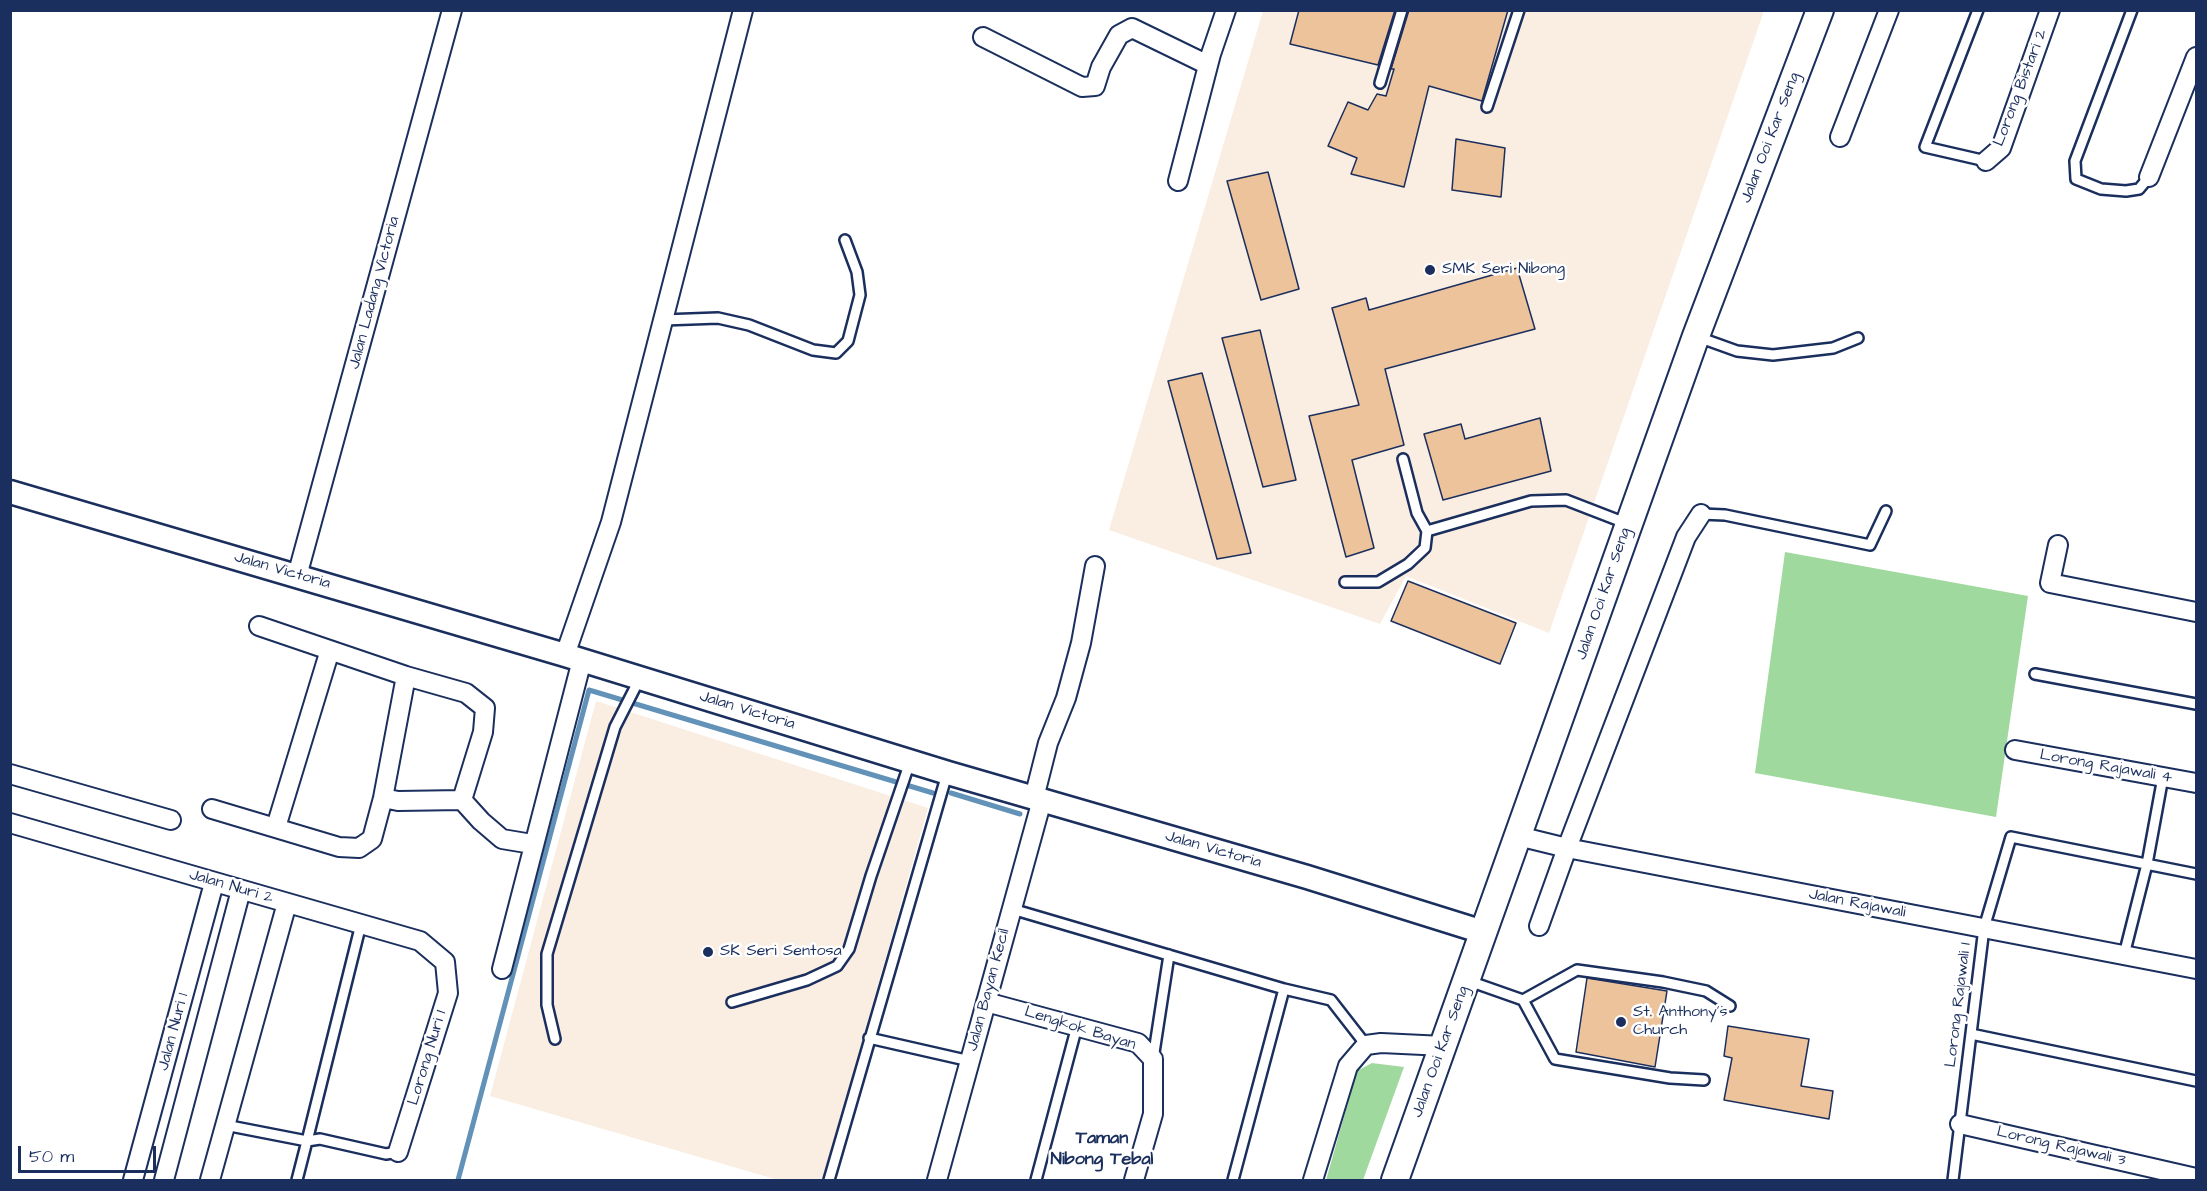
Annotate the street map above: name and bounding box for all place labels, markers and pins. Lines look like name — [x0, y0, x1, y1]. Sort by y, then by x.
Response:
place label: SMK Seri Nibong — [1442, 260, 1565, 280]
marker: SMK Seri Nibong — [1423, 263, 1437, 277]
place label: SK Seri Sentosa — [720, 942, 842, 962]
marker: SK Seri Sentosa — [701, 945, 715, 959]
place label: St. Anthony's Church — [1633, 1003, 1727, 1041]
marker: St. Anthony's Church — [1614, 1015, 1628, 1029]

